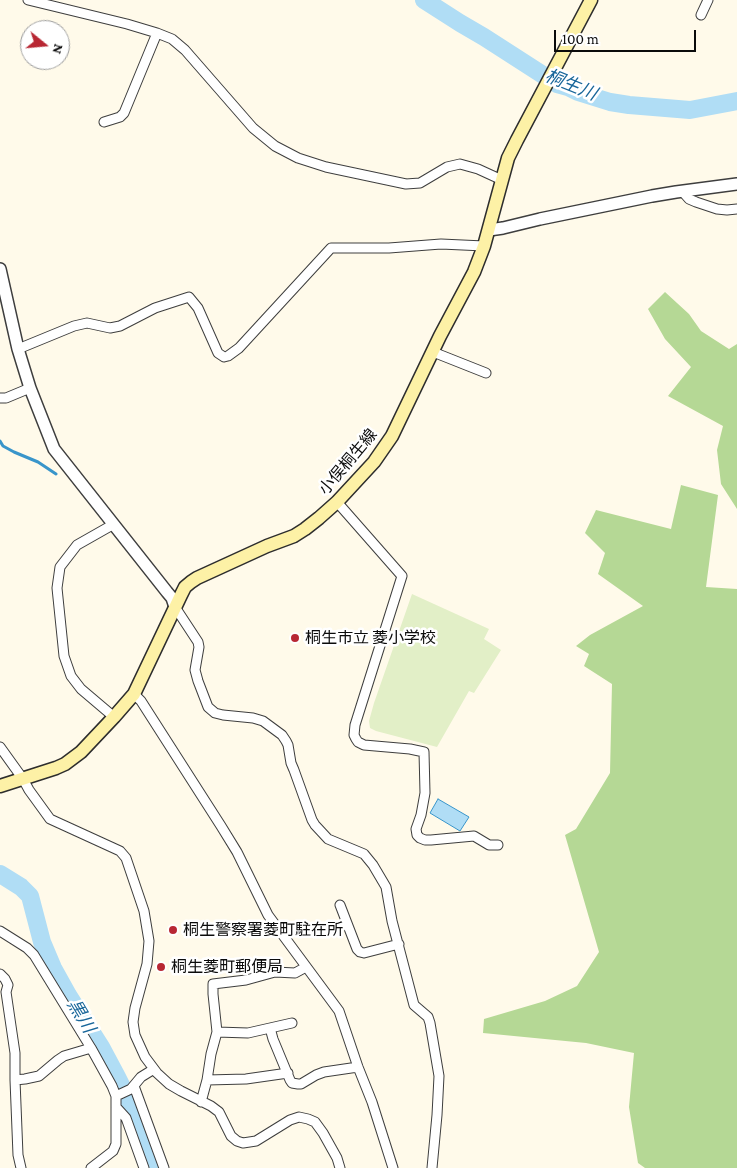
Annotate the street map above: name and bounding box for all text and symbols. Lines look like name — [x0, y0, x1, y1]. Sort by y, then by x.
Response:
north arrow — [20, 20, 70, 70]
scale bar — [557, 20, 700, 52]
text: 100 m — [562, 31, 599, 47]
text: N — [49, 42, 67, 56]
water label: 桐生川 — [542, 65, 600, 105]
street label: 小俣桐生線 — [315, 425, 381, 499]
place label: 桐生市立 菱小学校 — [305, 628, 436, 648]
marker: 桐生市立 菱小学校 — [289, 632, 301, 644]
place label: 桐生警察署菱町駐在所 — [183, 920, 343, 940]
marker: 桐生警察署菱町駐在所 — [167, 924, 179, 936]
place label: 桐生菱町郵便局 — [171, 957, 283, 977]
marker: 桐生菱町郵便局 — [155, 961, 167, 973]
water label: 黒川 — [62, 995, 100, 1037]

